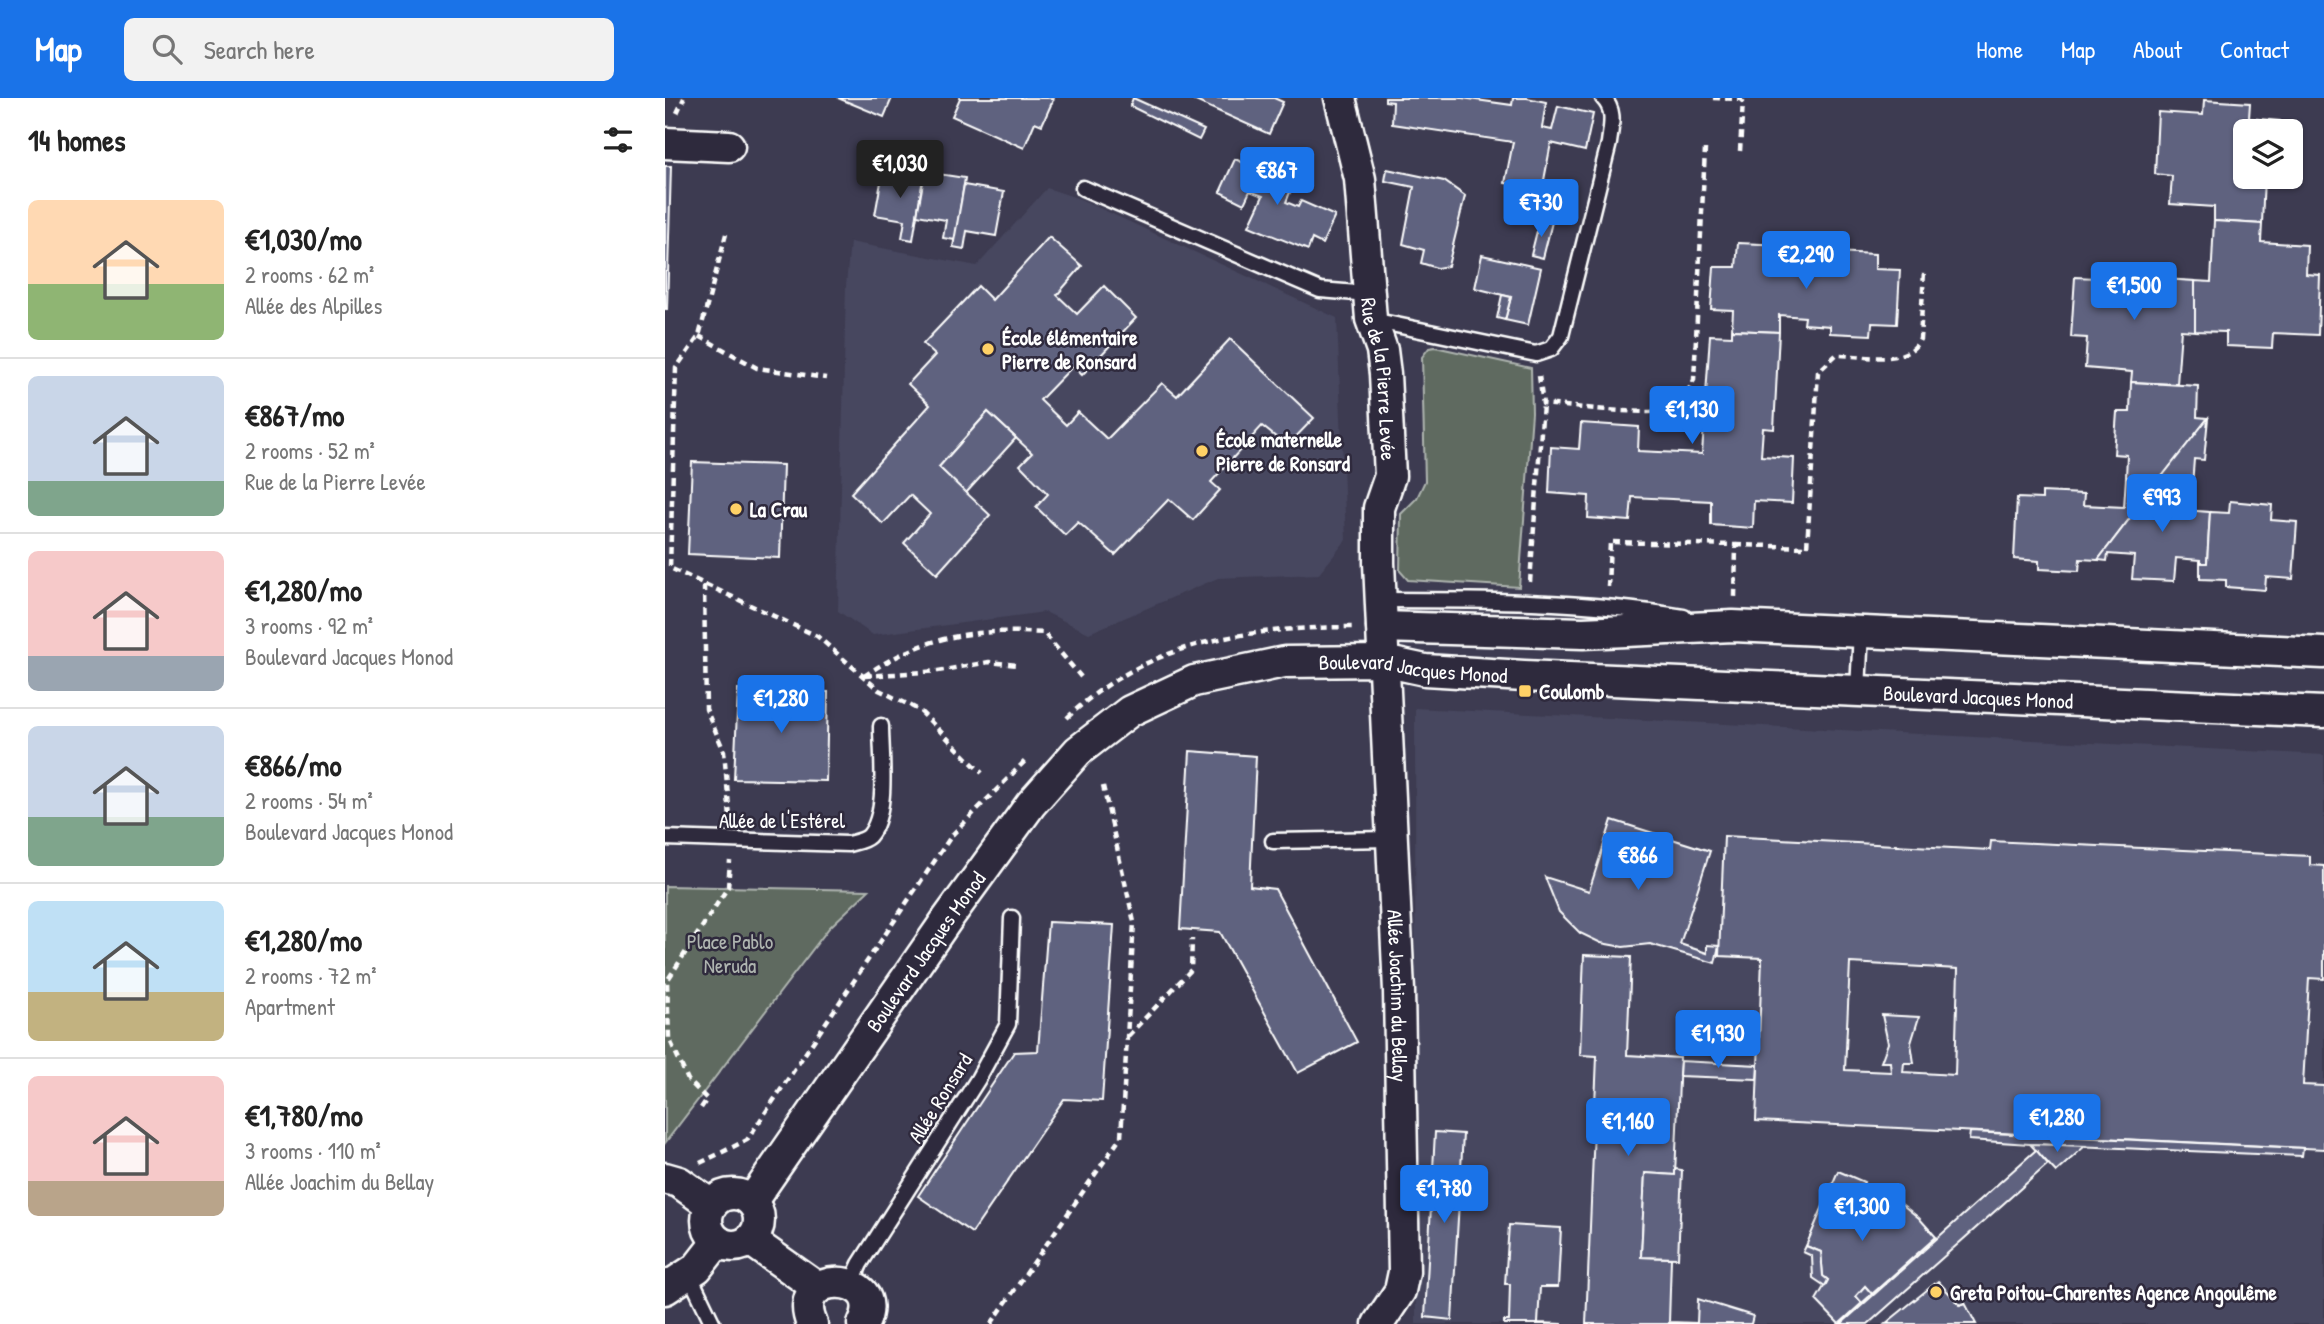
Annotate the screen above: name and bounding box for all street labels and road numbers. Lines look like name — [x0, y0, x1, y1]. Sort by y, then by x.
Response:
street label: Rue de la Pierre Levée — [1355, 297, 1404, 461]
street label: Boulevard Jacques Monod — [1318, 646, 1508, 689]
street label: Boulevard Jacques Monod — [1882, 678, 2074, 715]
street label: Allée de l'Estérel — [719, 806, 846, 835]
street label: Boulevard Jacques Monod — [859, 865, 992, 1037]
street label: Allée Joachim du Bellay — [1381, 909, 1415, 1082]
street label: Allée Ronsard — [901, 1048, 979, 1148]

